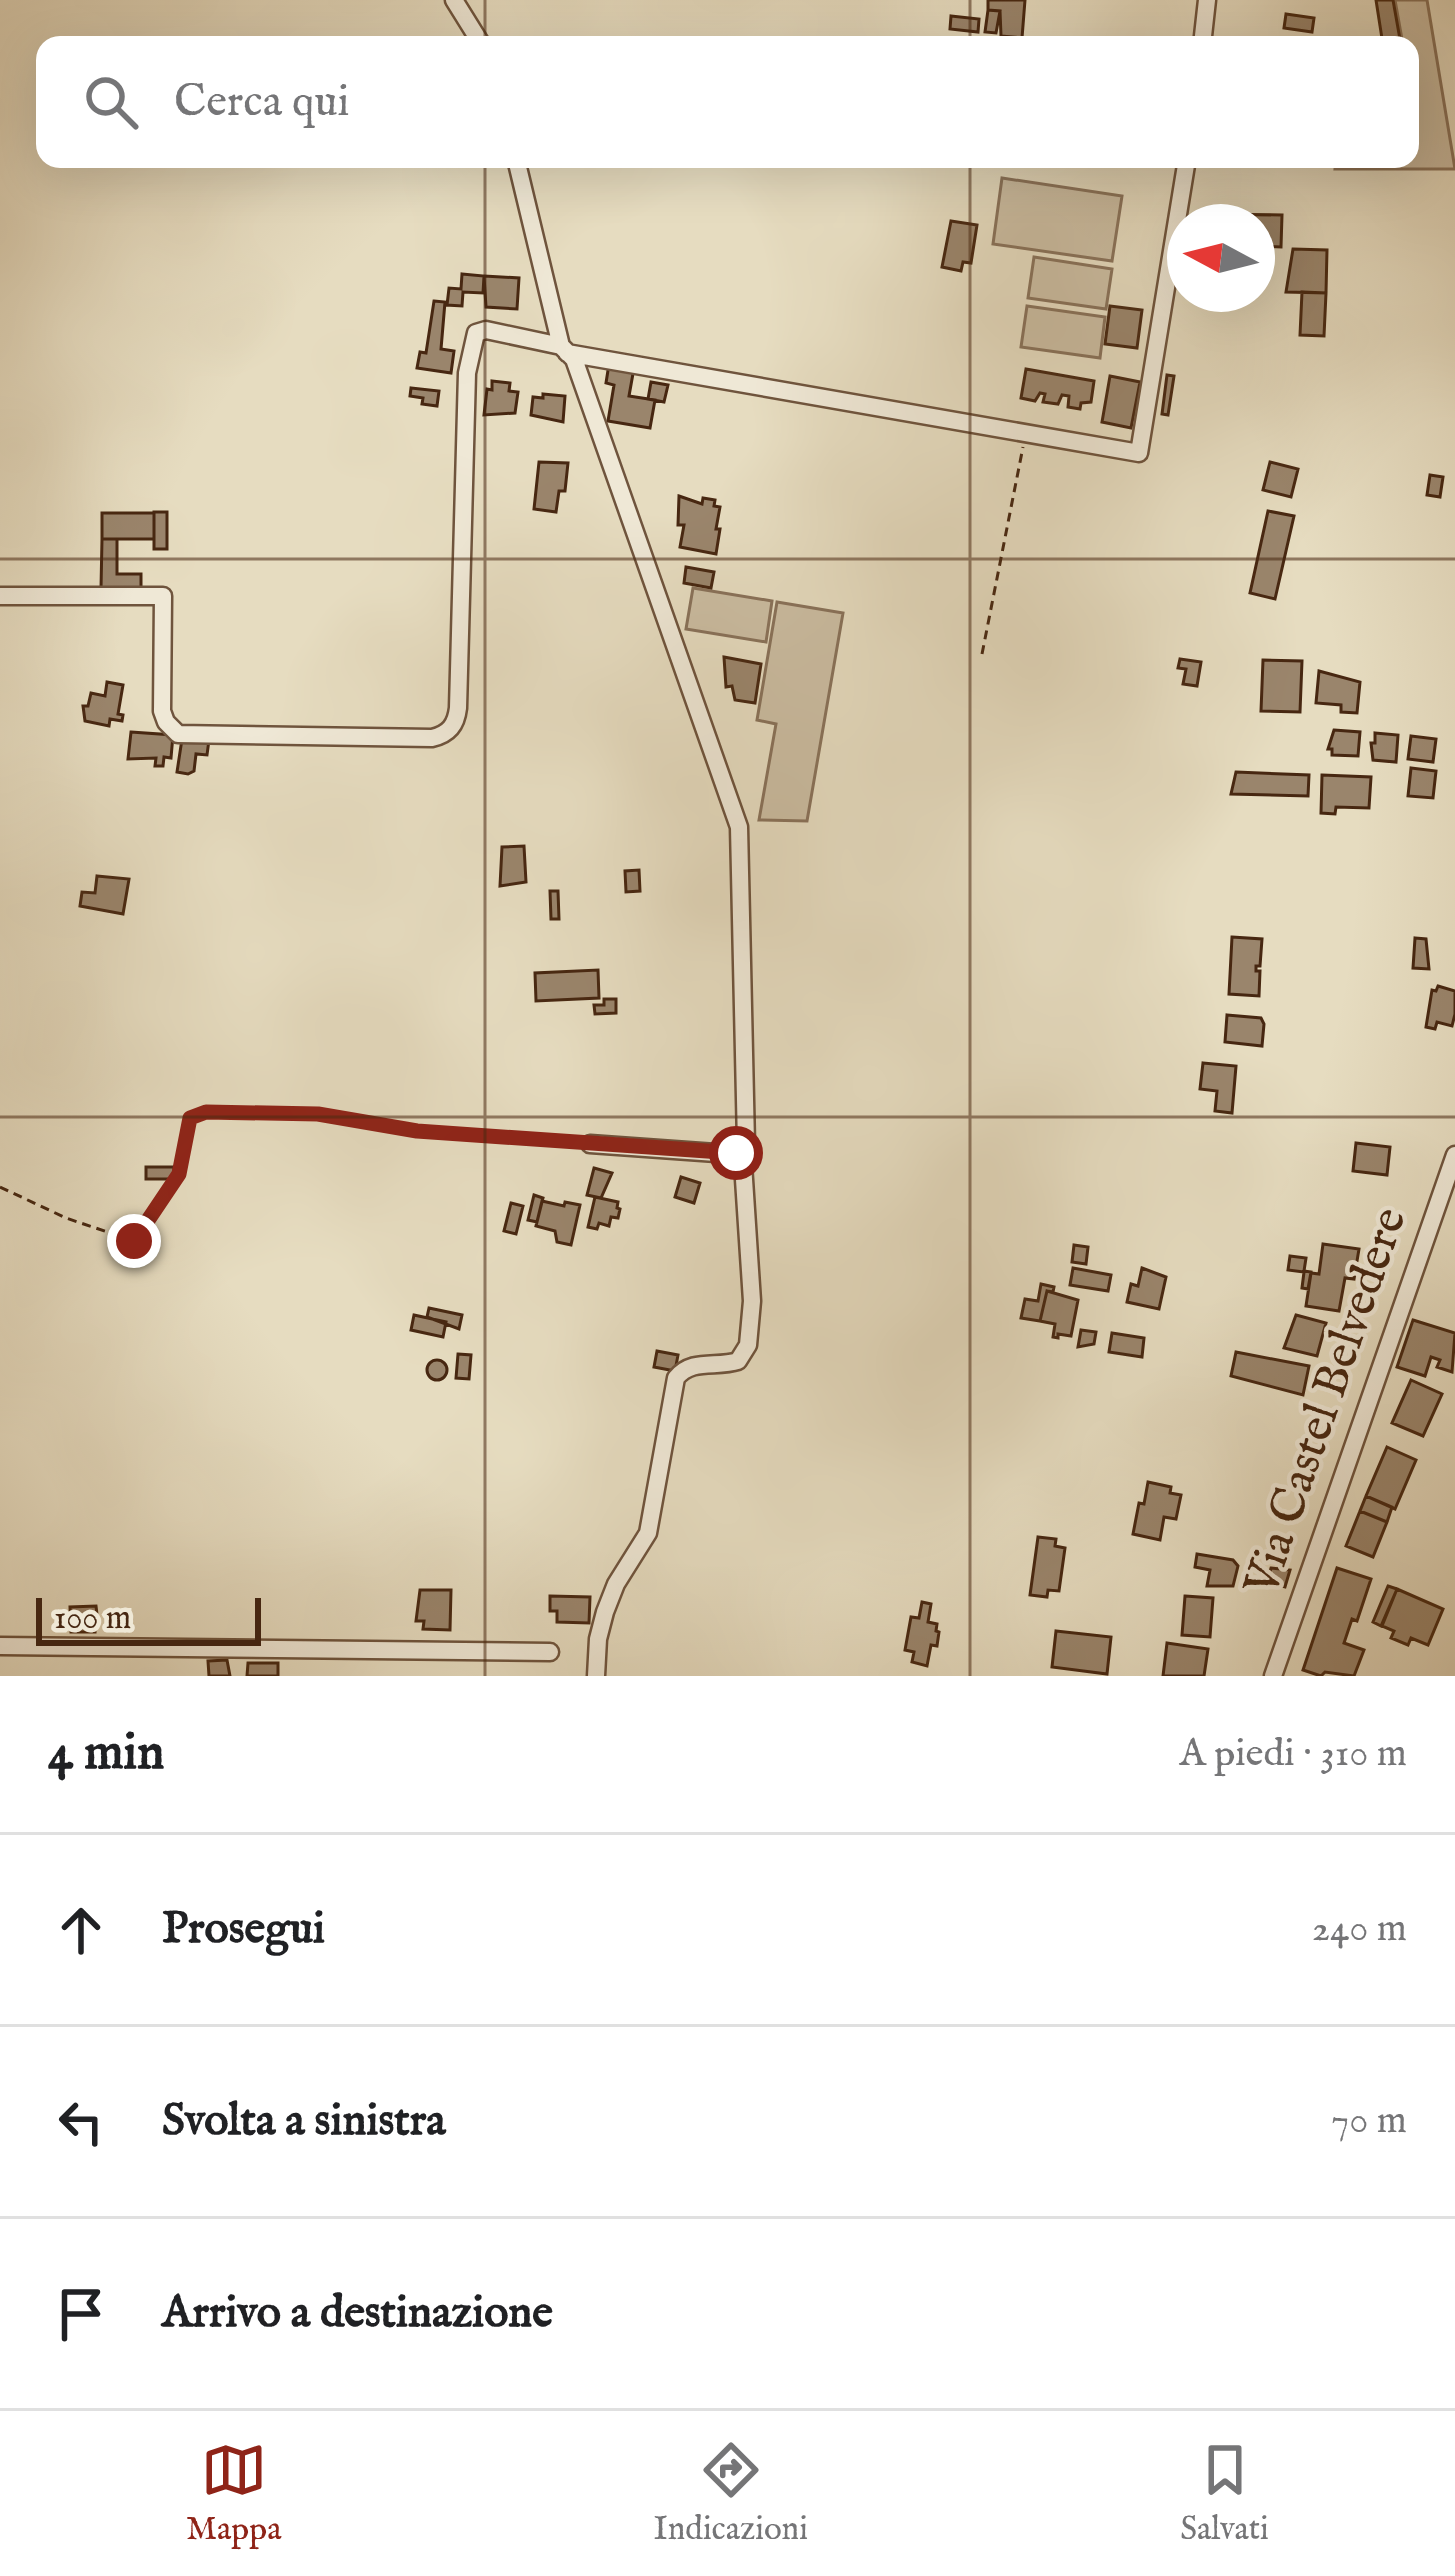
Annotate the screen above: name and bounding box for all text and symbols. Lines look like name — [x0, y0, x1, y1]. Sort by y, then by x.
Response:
search box — [36, 36, 1419, 168]
icon: search — [78, 69, 144, 135]
text: Cerca qui — [174, 74, 350, 131]
north arrow — [1167, 204, 1275, 312]
route start — [709, 1126, 763, 1180]
street label: Via Castel Belvedere — [1232, 1200, 1421, 1605]
route end — [107, 1214, 161, 1268]
scale bar — [36, 1592, 261, 1645]
text: 100 m — [54, 1598, 131, 1640]
text: 4 min — [48, 1722, 164, 1787]
text: A piedi · 310 m — [1179, 1730, 1407, 1779]
icon: ahead — [48, 1897, 114, 1963]
text: Prosegui — [162, 1901, 325, 1958]
text: 240 m — [1312, 1905, 1407, 1954]
icon: left — [48, 2089, 114, 2155]
text: Svolta a sinistra — [162, 2093, 446, 2150]
text: 70 m — [1331, 2097, 1407, 2146]
icon: arrive — [48, 2281, 114, 2347]
text: Arrivo a destinazione — [162, 2285, 553, 2342]
tab: Mappa — [186, 2437, 281, 2551]
tab: Indicazioni — [654, 2437, 808, 2551]
tab: Salvati — [1180, 2437, 1269, 2551]

